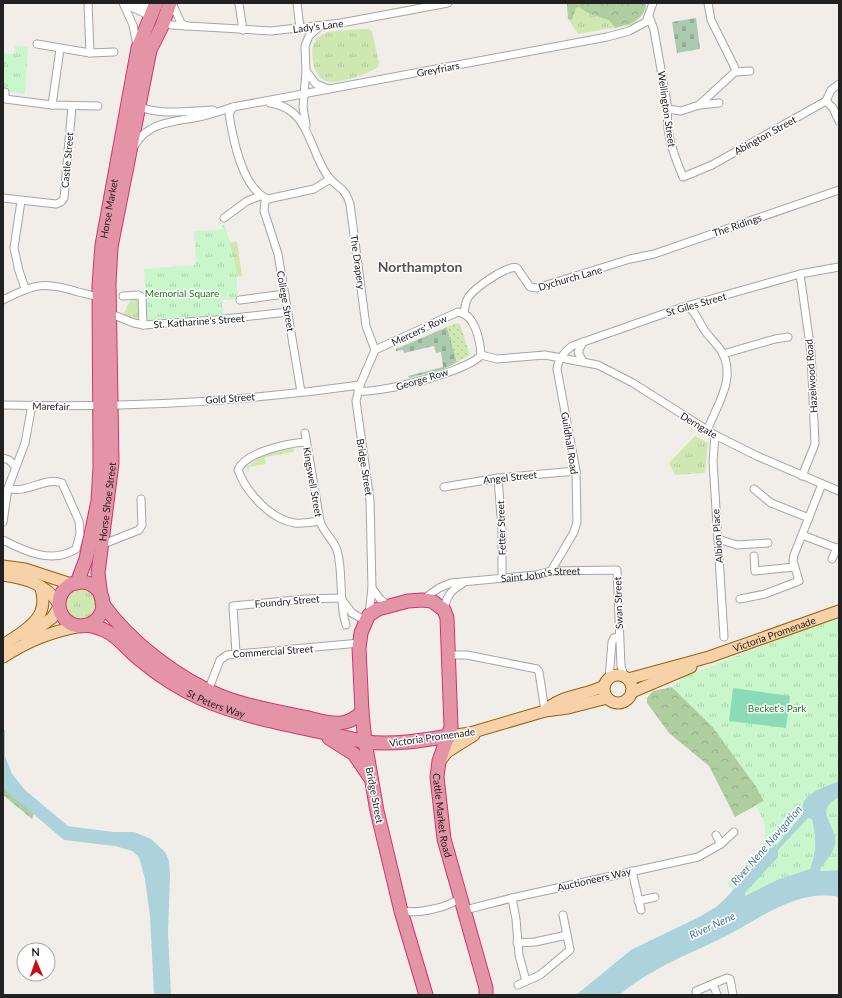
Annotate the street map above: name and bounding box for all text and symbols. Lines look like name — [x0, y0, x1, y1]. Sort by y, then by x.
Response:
street label: Lady's Lane — [292, 17, 344, 35]
street label: Greyfriars — [416, 59, 460, 79]
street label: Wellington Street — [656, 70, 678, 148]
street label: Abington Street — [732, 113, 799, 157]
street label: Castle Street — [59, 131, 75, 188]
street label: Horse Market — [97, 177, 120, 239]
street label: The Ridings — [711, 211, 763, 239]
street label: The Drapery — [348, 234, 368, 291]
district label: Northampton — [378, 258, 462, 275]
street label: Dychurch Lane — [537, 263, 603, 293]
street label: College Street — [275, 270, 297, 333]
park label: Memorial Square — [145, 287, 219, 299]
street label: St Giles Street — [665, 290, 728, 318]
street label: St. Katharine's Street — [153, 312, 245, 330]
street label: Mercers' Row — [389, 312, 449, 348]
street label: Hazelwood Road — [802, 339, 820, 413]
street label: George Row — [394, 365, 450, 393]
street label: Gold Street — [205, 390, 256, 406]
street label: Marefair — [32, 400, 70, 412]
street label: Derngate — [678, 409, 720, 441]
street label: Guildhall Road — [559, 411, 581, 475]
street label: Bridge Street — [355, 438, 375, 497]
street label: Kingswell Street — [301, 446, 325, 518]
street label: Horse Shoe Street — [96, 461, 118, 542]
street label: Angel Street — [483, 468, 538, 486]
street label: Fetter Street — [494, 500, 508, 556]
street label: Albion Place — [709, 509, 725, 563]
street label: Saint John's Street — [500, 565, 581, 584]
street label: Swan Street — [611, 576, 625, 629]
street label: Foundry Street — [254, 592, 320, 610]
street label: Victoria Promenade — [731, 614, 817, 654]
street label: Commercial Street — [232, 642, 314, 660]
street label: St Peters Way — [185, 687, 247, 720]
park label: Becket's Park — [748, 702, 807, 714]
street label: Victoria Promenade — [388, 725, 476, 749]
street label: Bridge Street — [364, 766, 386, 825]
street label: Cattle Market Road — [431, 773, 455, 859]
water label: River Nene Navigation — [728, 802, 804, 888]
street label: Auctioneers Way — [556, 865, 633, 893]
water label: River Nene — [687, 909, 737, 941]
north arrow — [16, 942, 56, 982]
text: N — [31, 945, 40, 958]

